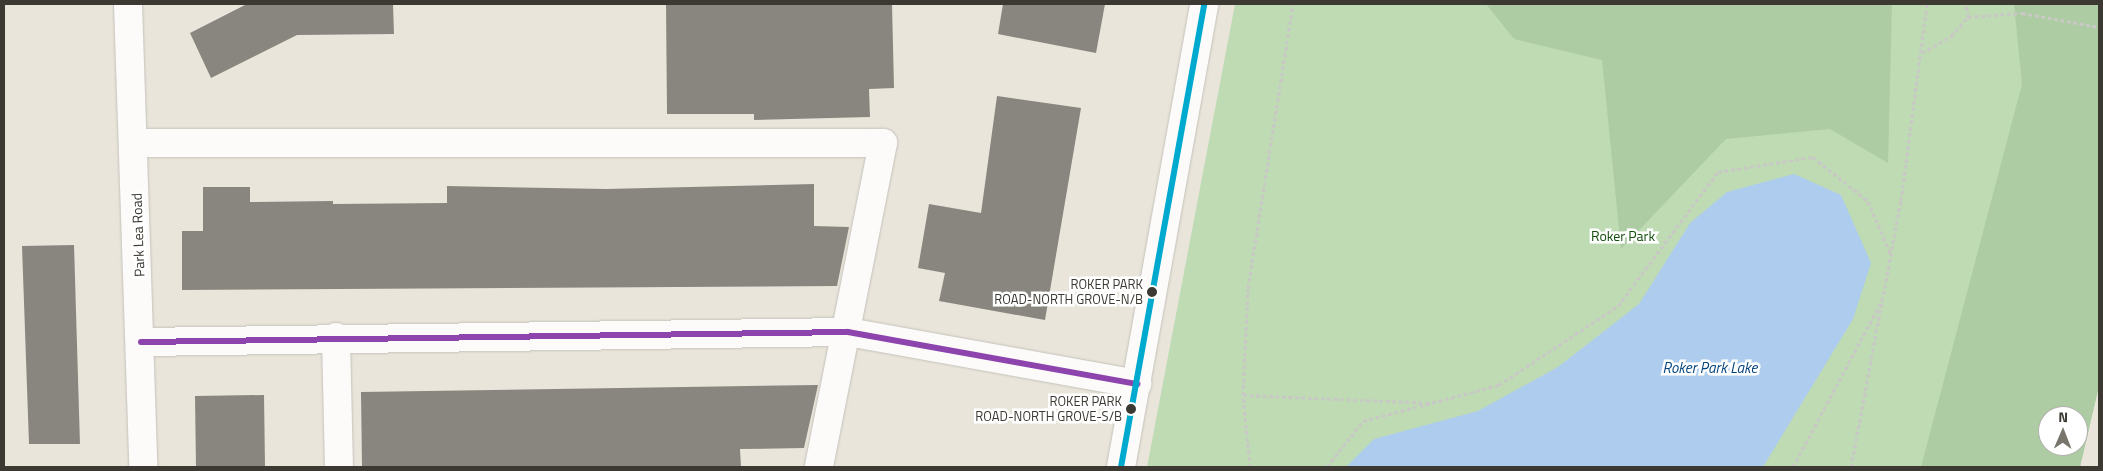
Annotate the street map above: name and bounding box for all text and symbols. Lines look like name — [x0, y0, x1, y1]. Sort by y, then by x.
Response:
street label: Park Lea Road — [128, 193, 148, 277]
park label: Roker Park — [1591, 228, 1655, 244]
place label: ROKER PARK ROAD-NORTH GROVE-N/B — [994, 277, 1143, 308]
marker: ROKER PARK ROAD-NORTH GROVE-N/B — [1147, 287, 1157, 297]
water label: Roker Park Lake — [1663, 359, 1757, 377]
place label: ROKER PARK ROAD-NORTH GROVE-S/B — [975, 394, 1122, 425]
marker: ROKER PARK ROAD-NORTH GROVE-S/B — [1126, 404, 1136, 414]
north arrow — [2038, 406, 2088, 456]
text: N — [2058, 406, 2068, 427]

